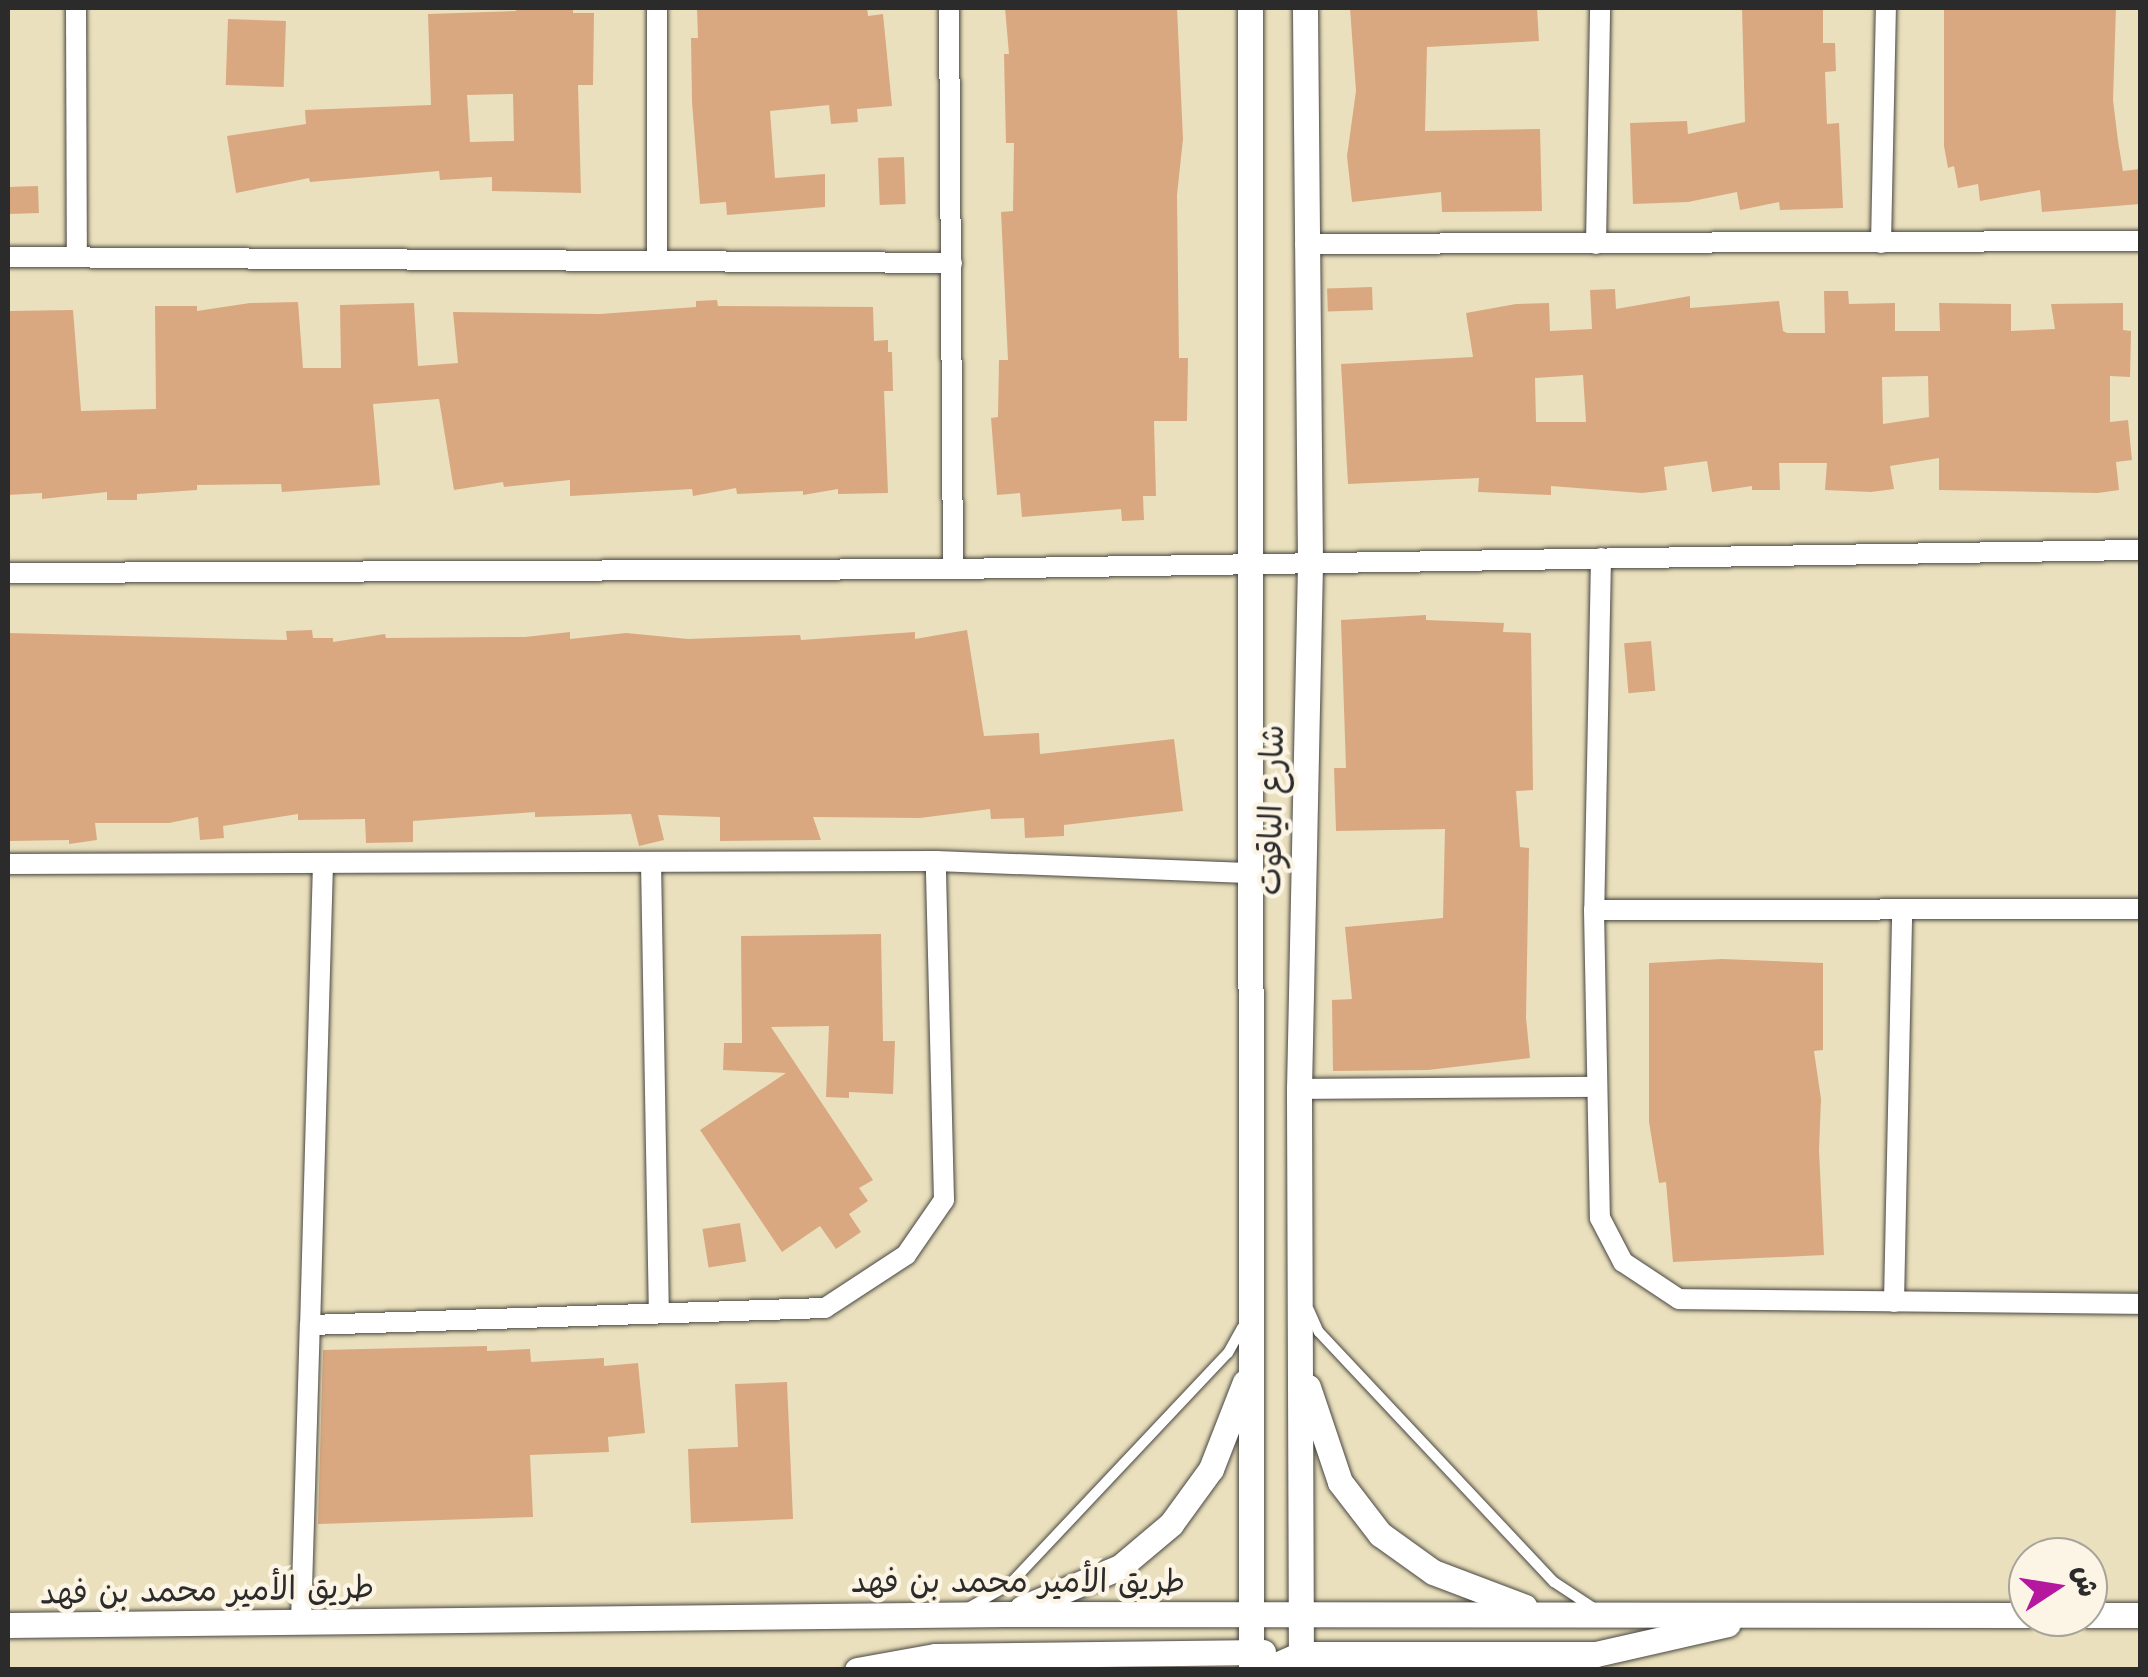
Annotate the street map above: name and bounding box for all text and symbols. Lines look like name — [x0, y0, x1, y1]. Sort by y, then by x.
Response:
street label: شارع الياقوت — [1251, 724, 1293, 896]
north arrow — [2008, 1537, 2108, 1637]
street label: طريق الأمير محمد بن فهد — [851, 1563, 1185, 1601]
text: ش — [2067, 1563, 2104, 1600]
street label: طريق الأمير محمد بن فهد — [40, 1569, 374, 1613]

